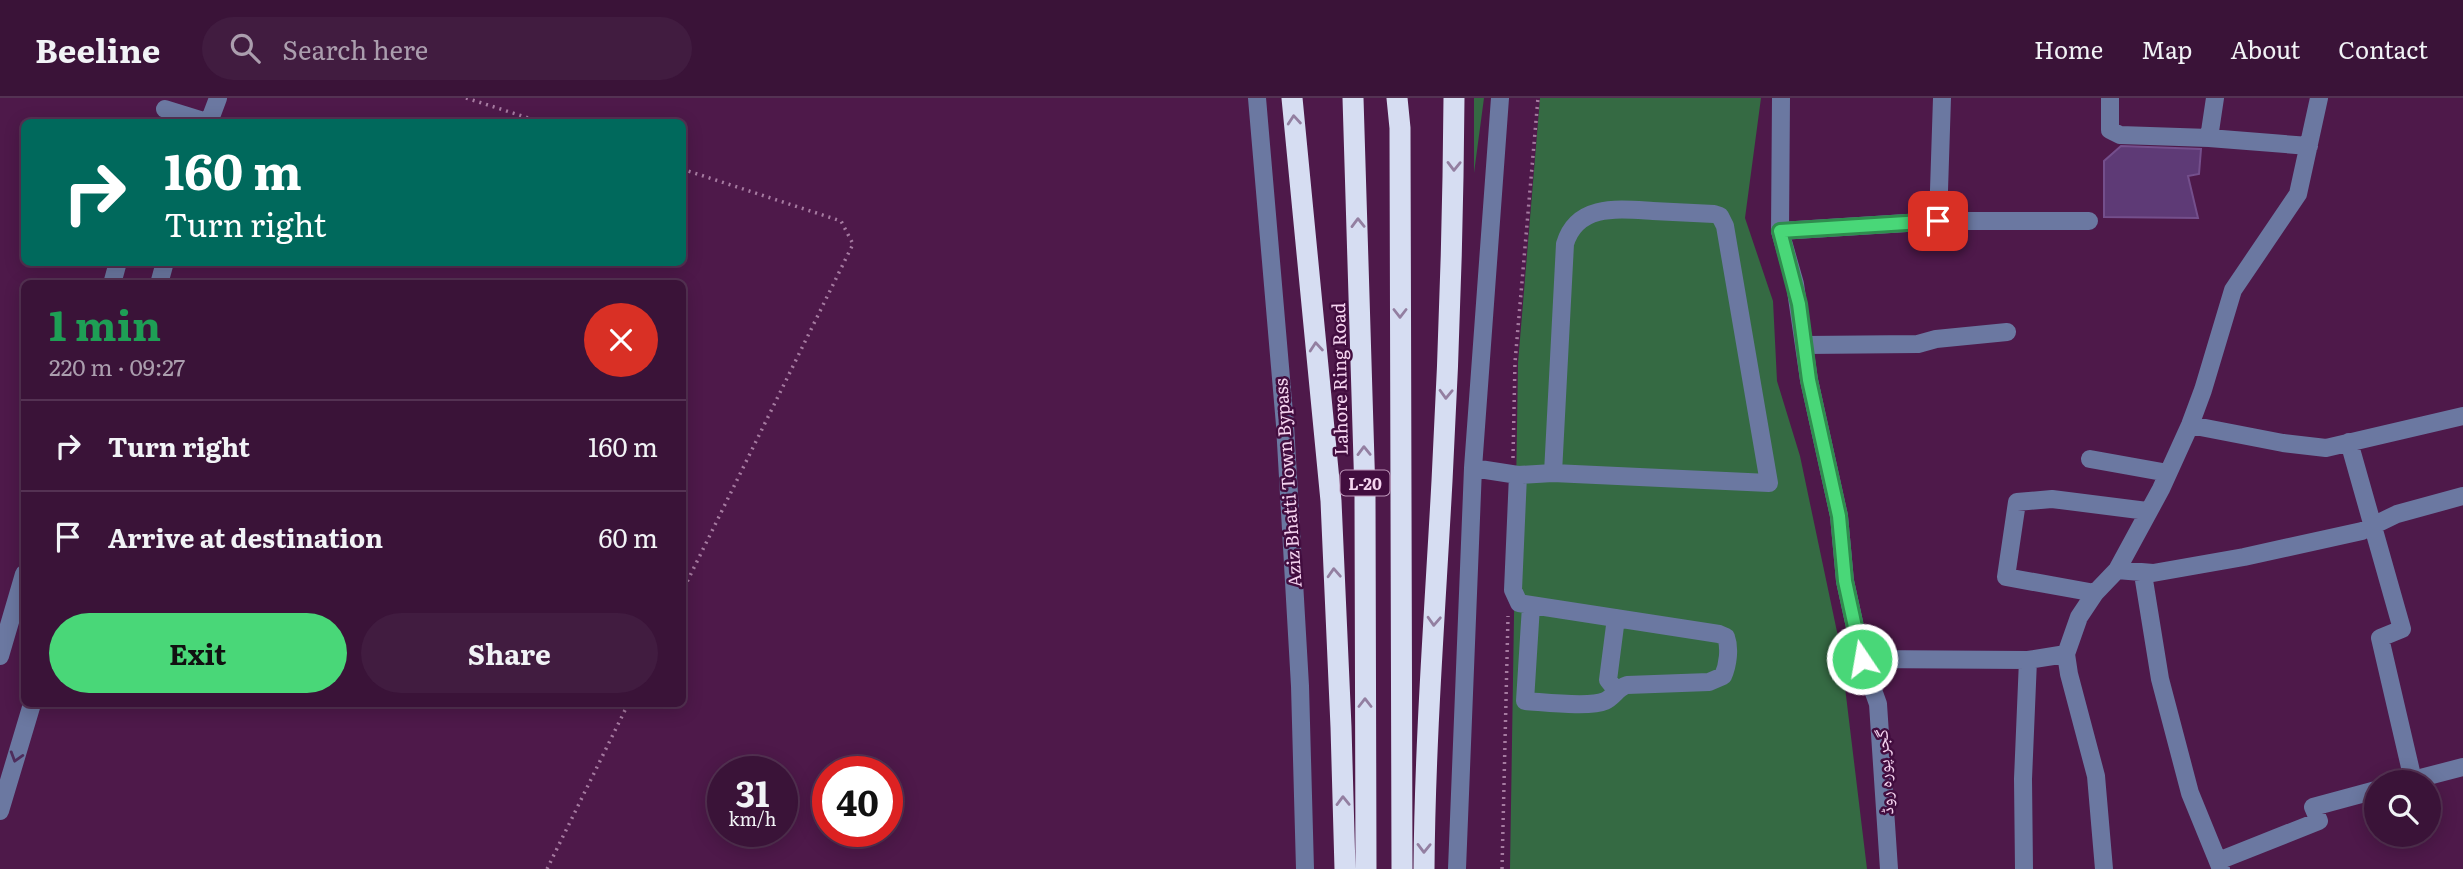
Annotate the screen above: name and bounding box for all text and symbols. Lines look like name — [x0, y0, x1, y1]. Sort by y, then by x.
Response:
search box — [202, 17, 692, 80]
text: Beeline — [35, 24, 160, 73]
icon: search — [226, 29, 264, 67]
text: Search here — [282, 29, 428, 68]
text: Home — [2034, 31, 2103, 66]
text: Map — [2141, 31, 2192, 66]
text: About — [2230, 31, 2300, 66]
text: Contact — [2338, 31, 2428, 66]
one-way arrow — [1287, 114, 1302, 126]
text: 160 m — [164, 132, 302, 205]
icon: right — [49, 147, 140, 238]
one-way arrow — [1446, 161, 1461, 172]
pin — [1908, 191, 1968, 251]
text: Turn right — [164, 199, 326, 247]
icon: arrive — [1919, 202, 1957, 240]
one-way arrow — [1350, 218, 1366, 228]
text: 1 min — [49, 292, 161, 354]
street label: Lahore Ring Road — [1324, 302, 1354, 456]
button: close — [584, 303, 658, 377]
one-way arrow — [1392, 308, 1408, 319]
one-way arrow — [1309, 341, 1324, 352]
text: 220 m · 09:27 — [49, 349, 185, 383]
street label: Aziz Bhatti Town Bypass — [1266, 378, 1308, 588]
one-way arrow — [1438, 388, 1453, 399]
text: Turn right — [108, 426, 250, 465]
text: 160 m — [588, 426, 658, 465]
icon: right — [49, 427, 87, 465]
one-way arrow — [1356, 445, 1371, 456]
road number: L-20 — [1340, 470, 1390, 496]
text: Arrive at destination — [108, 517, 383, 556]
text: 60 m — [599, 517, 658, 556]
icon: arrive — [49, 518, 87, 556]
one-way arrow — [1327, 568, 1342, 579]
button: Exit — [49, 613, 347, 693]
button: Share — [361, 613, 658, 693]
one-way arrow — [1427, 616, 1442, 627]
position arrow — [1825, 622, 1899, 696]
one-way arrow — [1358, 697, 1373, 708]
street label: گجر پورہ روڈ — [1867, 728, 1899, 816]
one-way arrow — [10, 751, 25, 763]
speed limit sign: 40 — [812, 756, 903, 847]
text: 31 — [735, 766, 770, 818]
map controls — [2364, 770, 2441, 847]
button: search — [2364, 770, 2441, 847]
one-way arrow — [1335, 795, 1351, 806]
text: km/h — [729, 805, 776, 832]
one-way arrow — [1416, 843, 1432, 854]

